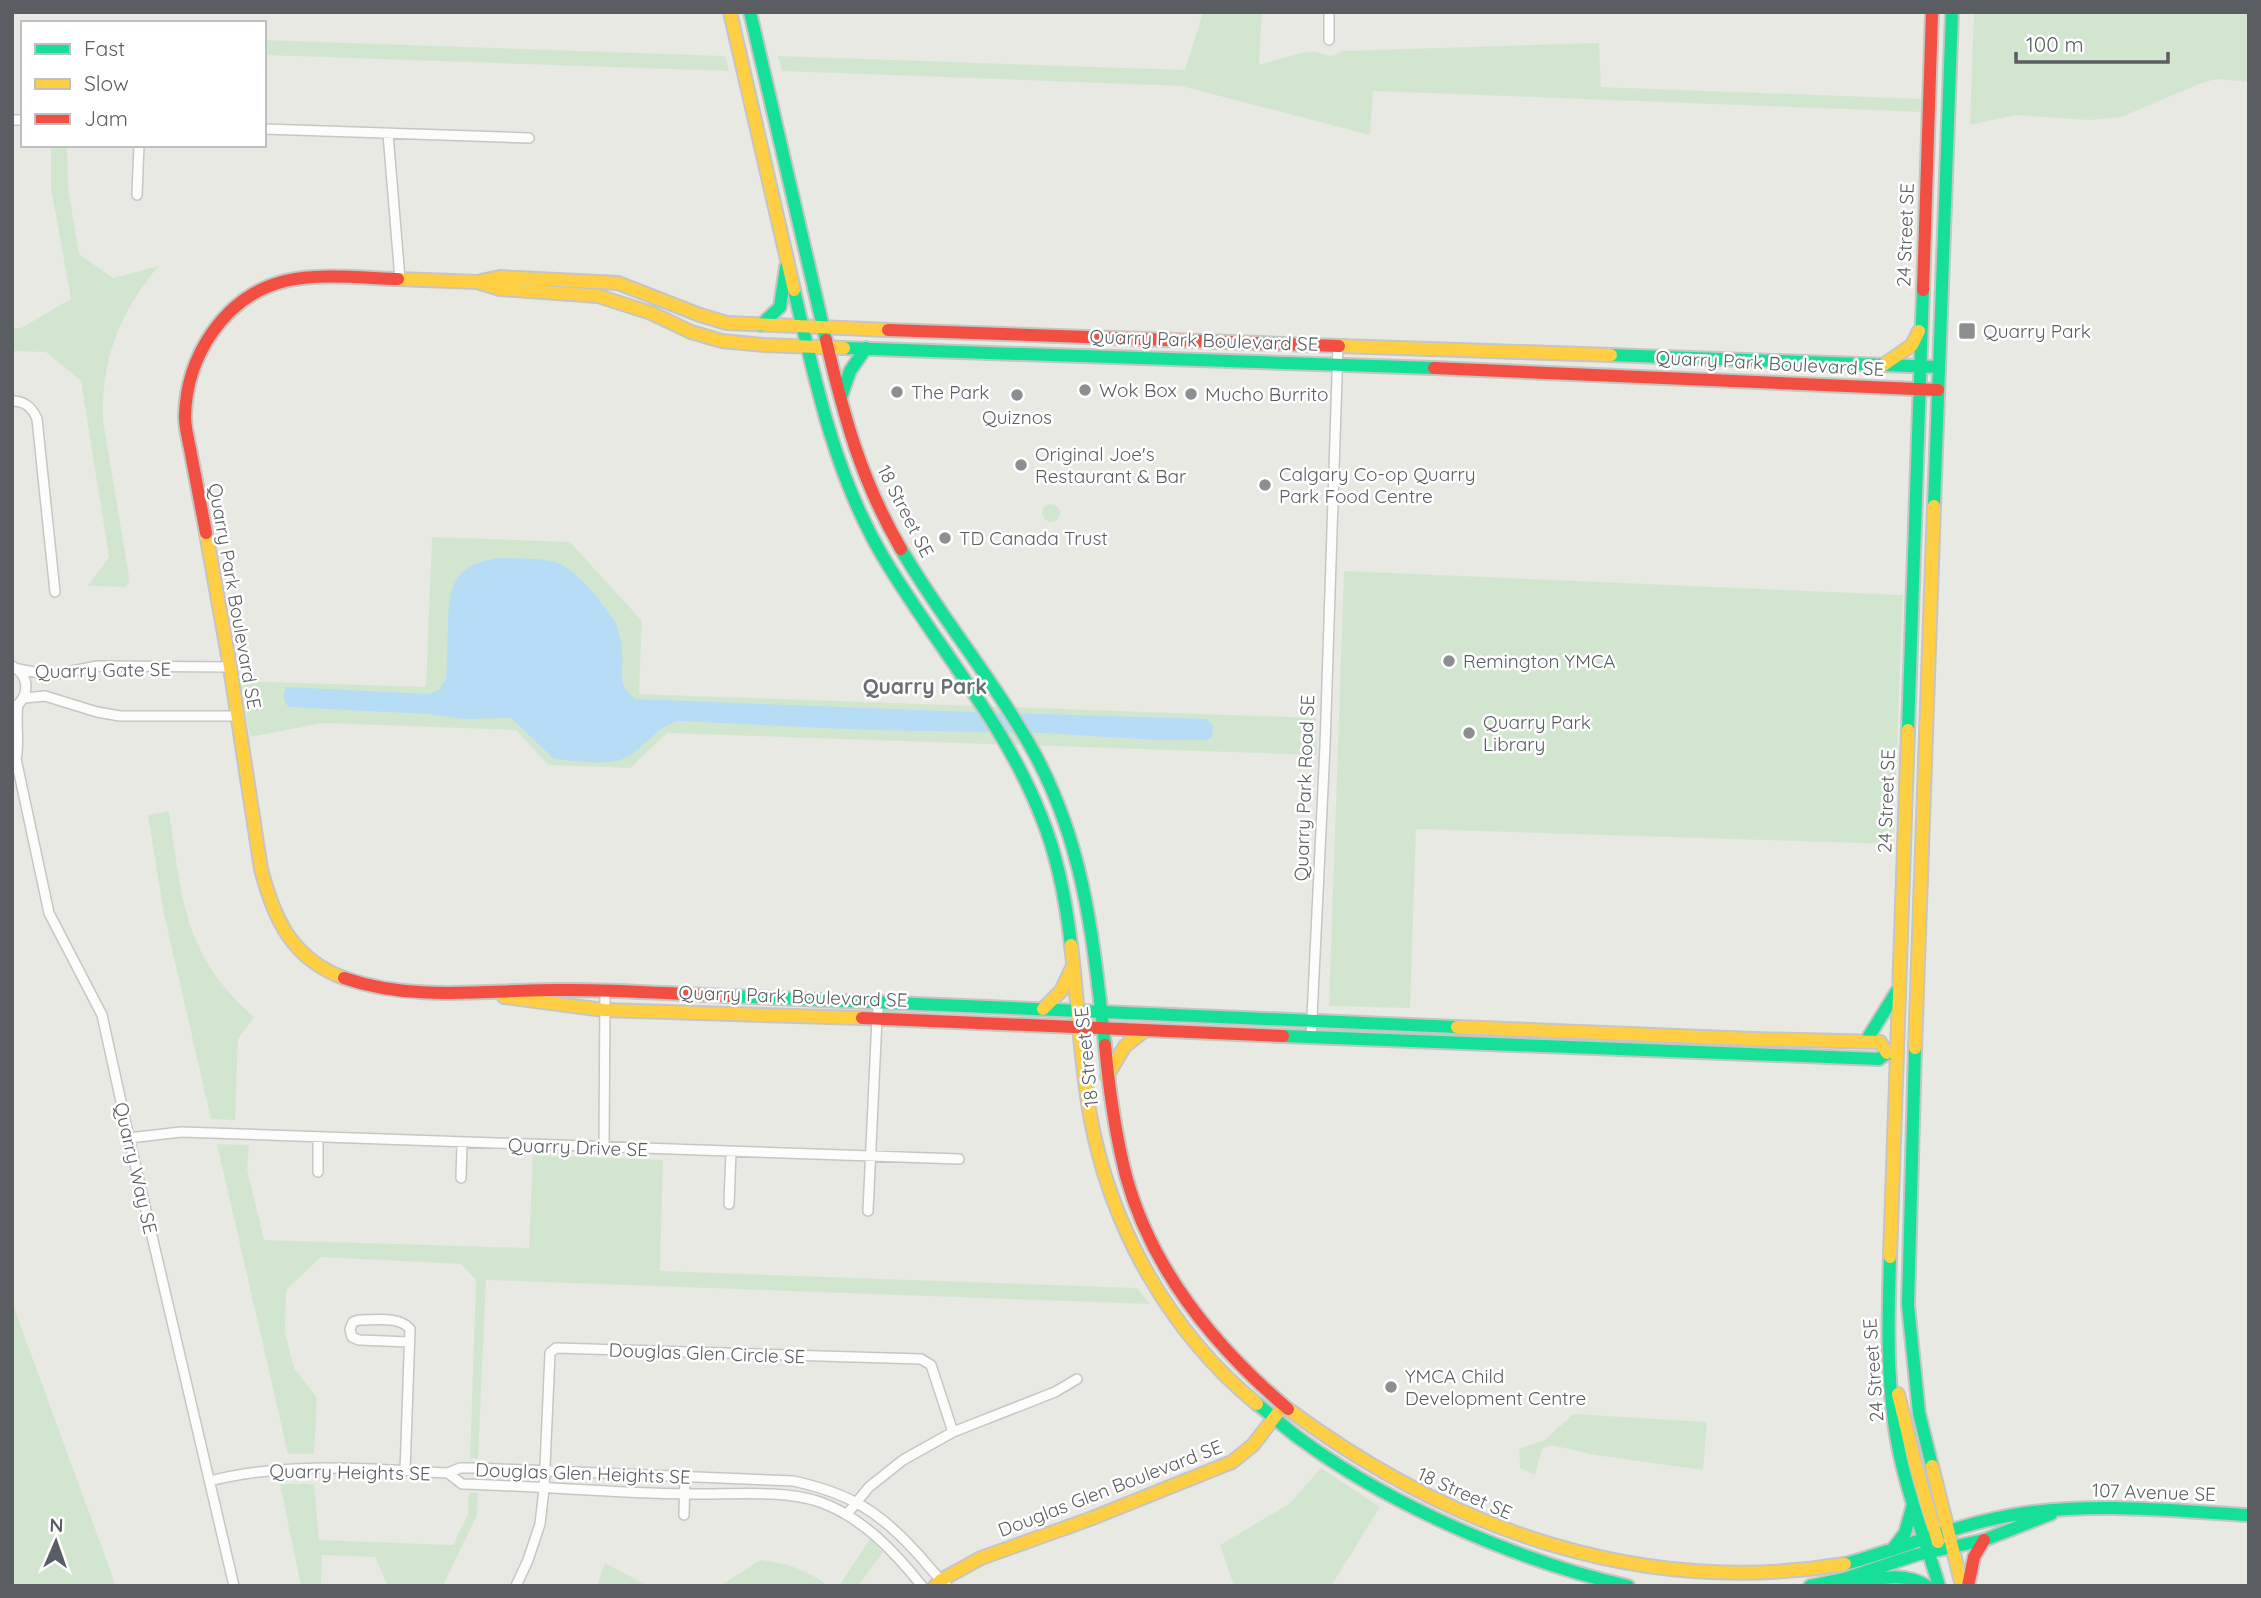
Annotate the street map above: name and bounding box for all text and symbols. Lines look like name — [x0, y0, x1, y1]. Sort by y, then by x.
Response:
legend — [21, 21, 266, 147]
scale bar — [2016, 21, 2168, 65]
text: 100 m — [2026, 31, 2084, 57]
text: Fast — [84, 35, 125, 61]
text: Slow — [84, 70, 129, 96]
text: Jam — [84, 105, 128, 131]
street label: 24 Street SE — [1891, 183, 1919, 287]
place label: Quarry Park — [1983, 319, 2091, 343]
marker: Quarry Park — [1957, 321, 1977, 341]
street label: Quarry Park Boulevard SE — [1089, 324, 1319, 356]
street label: Quarry Park Boulevard SE — [1655, 345, 1885, 381]
place label: Wok Box — [1099, 378, 1177, 402]
place label: The Park — [911, 380, 989, 404]
marker: Wok Box — [1077, 382, 1093, 398]
place label: Mucho Burrito — [1205, 382, 1329, 406]
marker: The Park — [889, 384, 905, 400]
marker: Mucho Burrito — [1183, 386, 1199, 402]
marker: Quiznos — [1009, 387, 1025, 403]
place label: Quiznos — [982, 405, 1052, 429]
place label: Original Joe's Restaurant & Bar — [1035, 442, 1187, 488]
marker: Original Joe's Restaurant & Bar — [1013, 457, 1029, 473]
street label: 18 Street SE — [872, 461, 940, 561]
place label: Calgary Co-op Quarry Park Food Centre — [1279, 462, 1476, 508]
marker: Calgary Co-op Quarry Park Food Centre — [1257, 477, 1273, 493]
street label: Quarry Park Boulevard SE — [203, 481, 267, 711]
place label: TD Canada Trust — [959, 526, 1108, 550]
marker: TD Canada Trust — [937, 530, 953, 546]
place label: Remington YMCA — [1463, 649, 1616, 673]
marker: Remington YMCA — [1441, 653, 1457, 669]
street label: Quarry Gate SE — [35, 657, 171, 683]
district label: Quarry Park — [863, 673, 987, 699]
street label: Quarry Park Road SE — [1289, 694, 1319, 882]
place label: Quarry Park Library — [1483, 710, 1591, 756]
marker: Quarry Park Library — [1461, 725, 1477, 741]
street label: 24 Street SE — [1872, 749, 1900, 853]
street label: Quarry Park Boulevard SE — [678, 980, 908, 1012]
street label: 18 Street SE — [1069, 1005, 1103, 1109]
street label: Quarry Way SE — [109, 1100, 163, 1236]
street label: Quarry Drive SE — [508, 1133, 648, 1161]
street label: 24 Street SE — [1857, 1317, 1889, 1423]
street label: Douglas Glen Circle SE — [608, 1338, 806, 1368]
place label: YMCA Child Development Centre — [1405, 1364, 1586, 1410]
marker: YMCA Child Development Centre — [1383, 1379, 1399, 1395]
street label: Douglas Glen Boulevard SE — [995, 1434, 1225, 1542]
street label: Douglas Glen Heights SE — [475, 1457, 691, 1489]
street label: Quarry Heights SE — [269, 1459, 431, 1485]
street label: 18 Street SE — [1414, 1461, 1516, 1525]
street label: 107 Avenue SE — [2092, 1478, 2216, 1506]
north arrow — [21, 1507, 91, 1577]
text: N — [49, 1513, 64, 1537]

